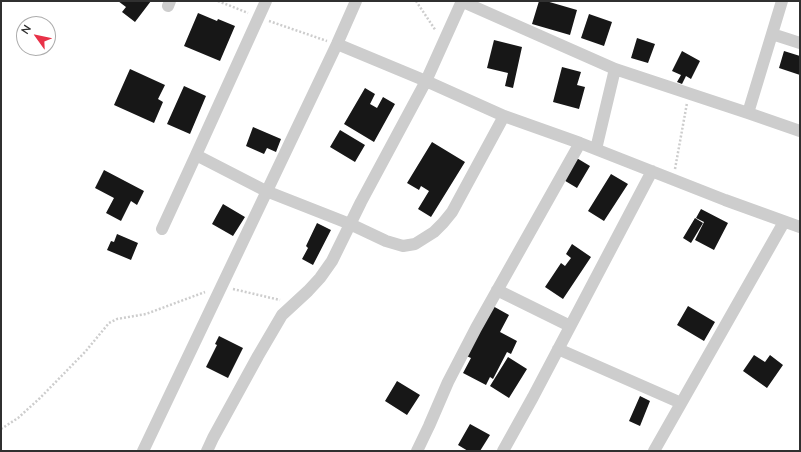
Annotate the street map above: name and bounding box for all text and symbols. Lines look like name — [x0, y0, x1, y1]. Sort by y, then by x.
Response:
north arrow — [16, 16, 56, 56]
text: N — [18, 22, 35, 37]

